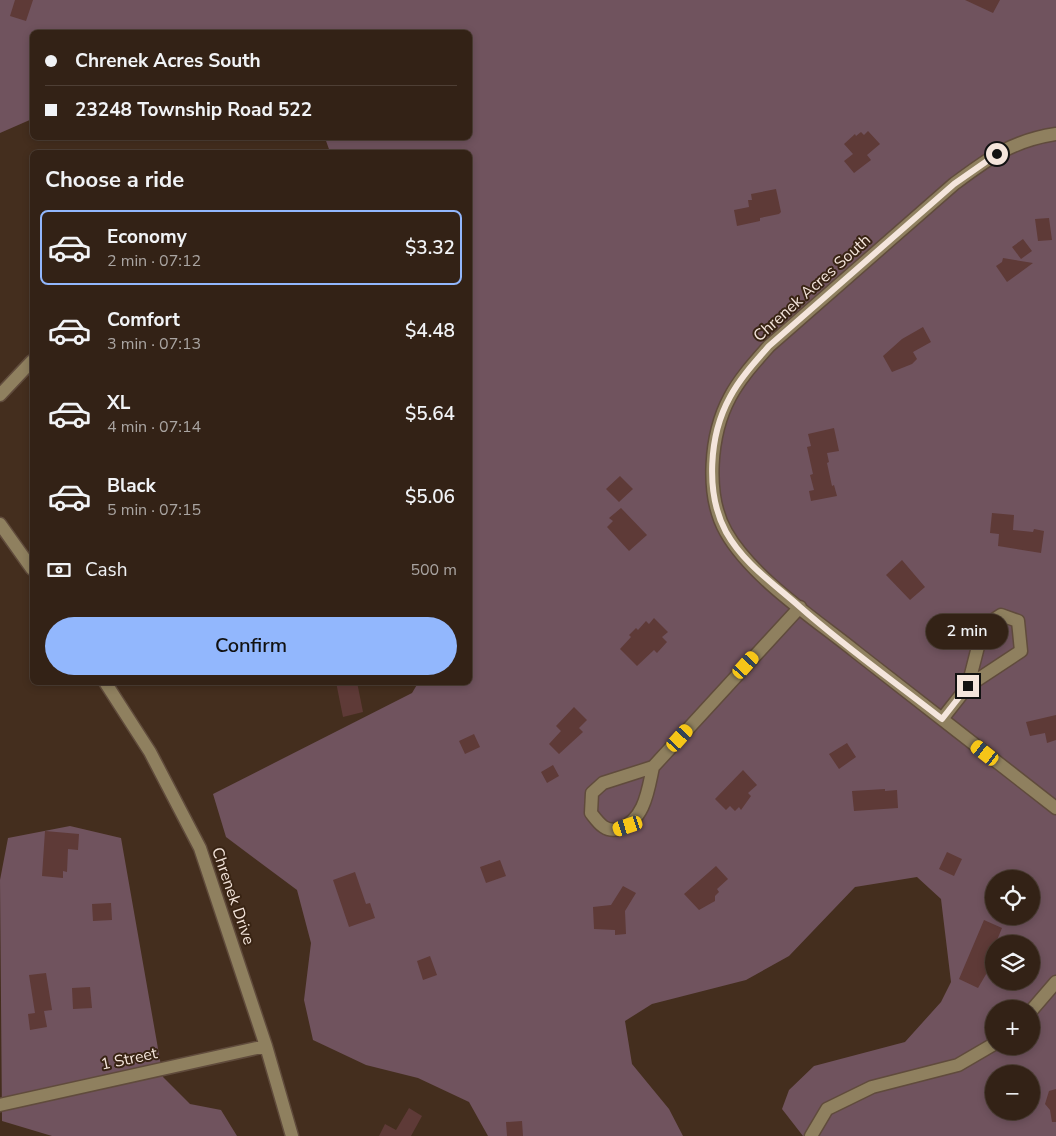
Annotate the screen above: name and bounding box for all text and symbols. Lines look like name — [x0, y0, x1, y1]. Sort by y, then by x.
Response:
text: Chrenek Acres South — [75, 48, 261, 74]
text: 23248 Township Road 522 — [75, 97, 312, 123]
route start — [986, 143, 1008, 165]
text: Choose a ride — [45, 165, 184, 195]
text: Economy — [107, 224, 187, 250]
icon: car — [47, 225, 92, 270]
street label: Chrenek Acres South — [749, 229, 875, 347]
text: $3.32 — [405, 235, 455, 261]
text: 2 min · 07:12 — [107, 250, 201, 272]
text: Comfort — [107, 307, 180, 333]
icon: car — [47, 308, 92, 353]
text: $4.48 — [405, 318, 455, 344]
text: 3 min · 07:13 — [107, 333, 201, 355]
text: XL — [107, 390, 130, 416]
icon: car — [47, 391, 92, 436]
text: $5.64 — [405, 401, 455, 427]
text: 4 min · 07:14 — [107, 416, 201, 438]
text: Black — [107, 473, 156, 499]
icon: car — [47, 474, 92, 519]
text: $5.06 — [405, 484, 455, 510]
text: 5 min · 07:15 — [107, 499, 201, 521]
icon: cash — [45, 556, 73, 584]
text: Cash — [85, 557, 127, 583]
text: 500 m — [410, 559, 457, 581]
callout: 2 min — [927, 614, 1009, 648]
button: Confirm — [45, 617, 457, 675]
text: 2 min — [947, 620, 987, 642]
car — [730, 649, 761, 681]
route end — [957, 675, 979, 697]
car — [664, 722, 695, 754]
car — [968, 738, 1001, 768]
car — [611, 814, 644, 838]
street label: Chrenek Drive — [206, 844, 260, 948]
map controls — [985, 870, 1040, 1120]
button: locate — [985, 870, 1040, 925]
button: layers — [985, 935, 1040, 990]
button: + — [985, 1000, 1040, 1055]
street label: 1 Street — [99, 1042, 160, 1076]
button: − — [985, 1065, 1040, 1120]

